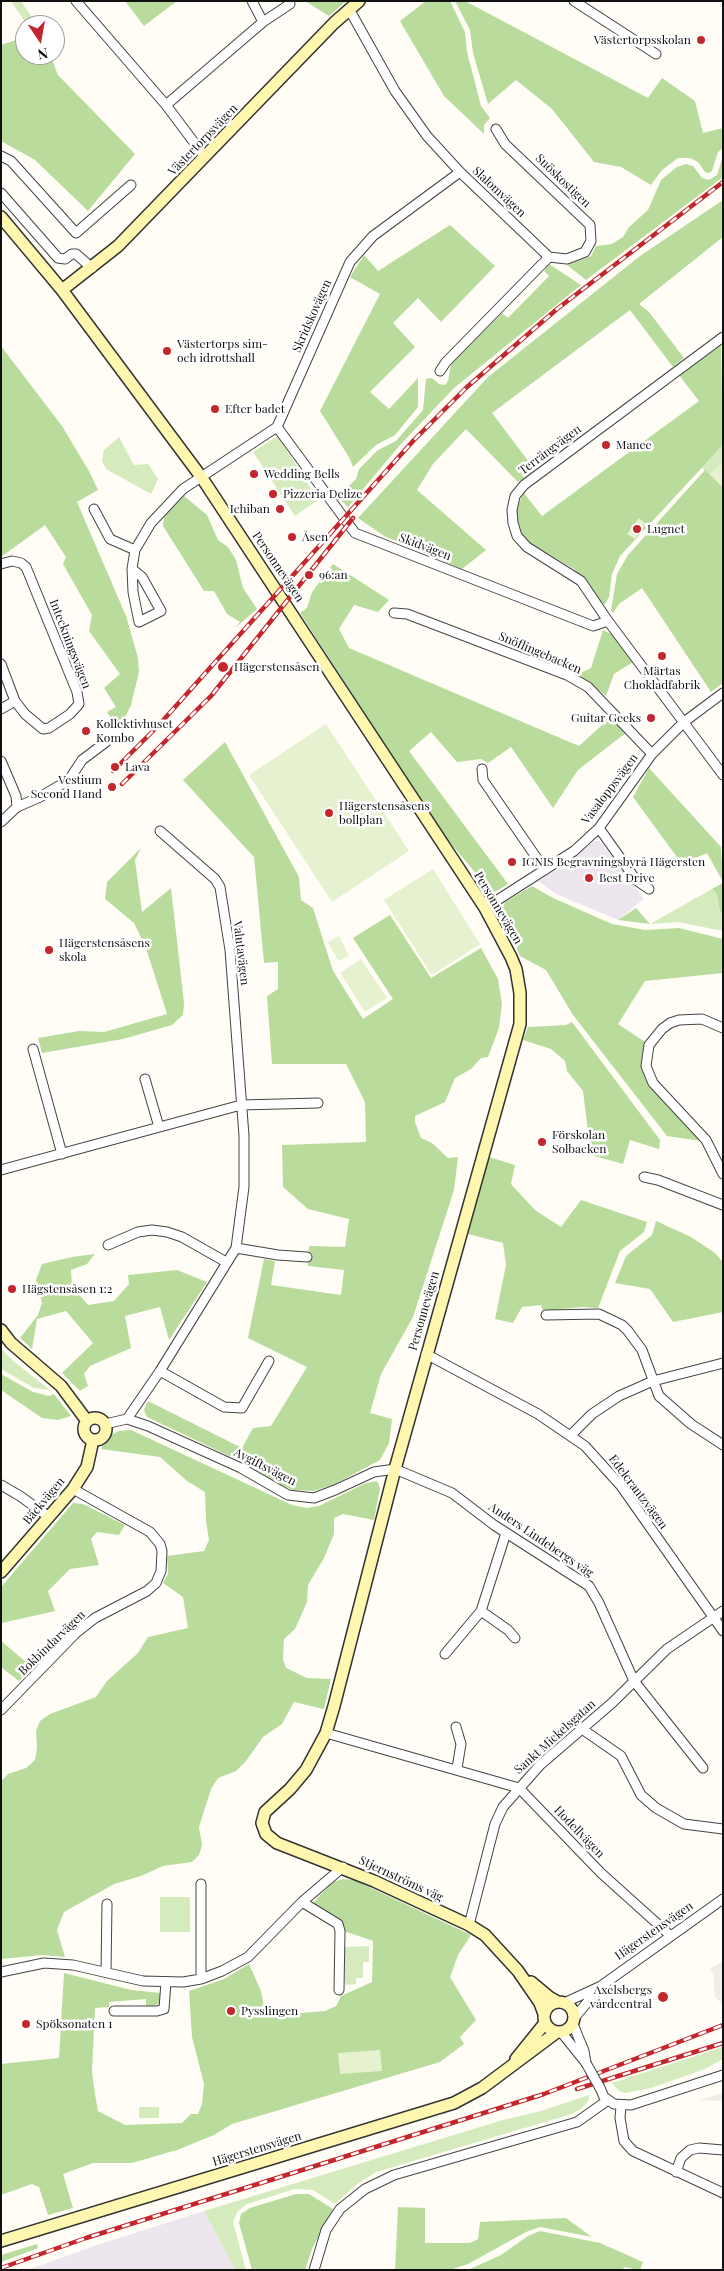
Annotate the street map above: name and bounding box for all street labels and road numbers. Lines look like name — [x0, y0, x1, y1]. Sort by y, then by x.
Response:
street label: Västertorpsvägen — [165, 101, 241, 179]
street label: Snöskostigen — [532, 151, 594, 211]
street label: Slalomvägen — [469, 164, 529, 220]
street label: Skridskovägen — [290, 277, 334, 355]
street label: Terrängvägen — [516, 422, 584, 478]
street label: Personnevägen — [249, 529, 307, 605]
street label: Skidvägen — [397, 530, 453, 564]
street label: Inteckningsvägen — [46, 597, 94, 691]
street label: Snöflingebacken — [496, 629, 584, 677]
street label: Vasaloppsvägen — [579, 751, 641, 827]
street label: Personnevägen — [471, 869, 525, 947]
street label: Valutavägen — [230, 920, 252, 986]
street label: Personnevägen — [406, 1270, 442, 1352]
street label: Avgiftsvägen — [231, 1445, 299, 1489]
street label: Edelcrantzvägen — [605, 1452, 671, 1532]
street label: Bäckvägen — [20, 1474, 68, 1528]
street label: Anders Lindebergs väg — [486, 1500, 596, 1580]
street label: Bokbindarvägen — [16, 1608, 88, 1678]
street label: Sankt Mickelsgatan — [512, 1697, 598, 1777]
street label: Hodellvägen — [551, 1803, 607, 1861]
street label: Stjernströms väg — [357, 1853, 445, 1905]
street label: Hägerstensvägen — [612, 1899, 696, 1963]
street label: Hägerstensvägen — [211, 2129, 303, 2169]

